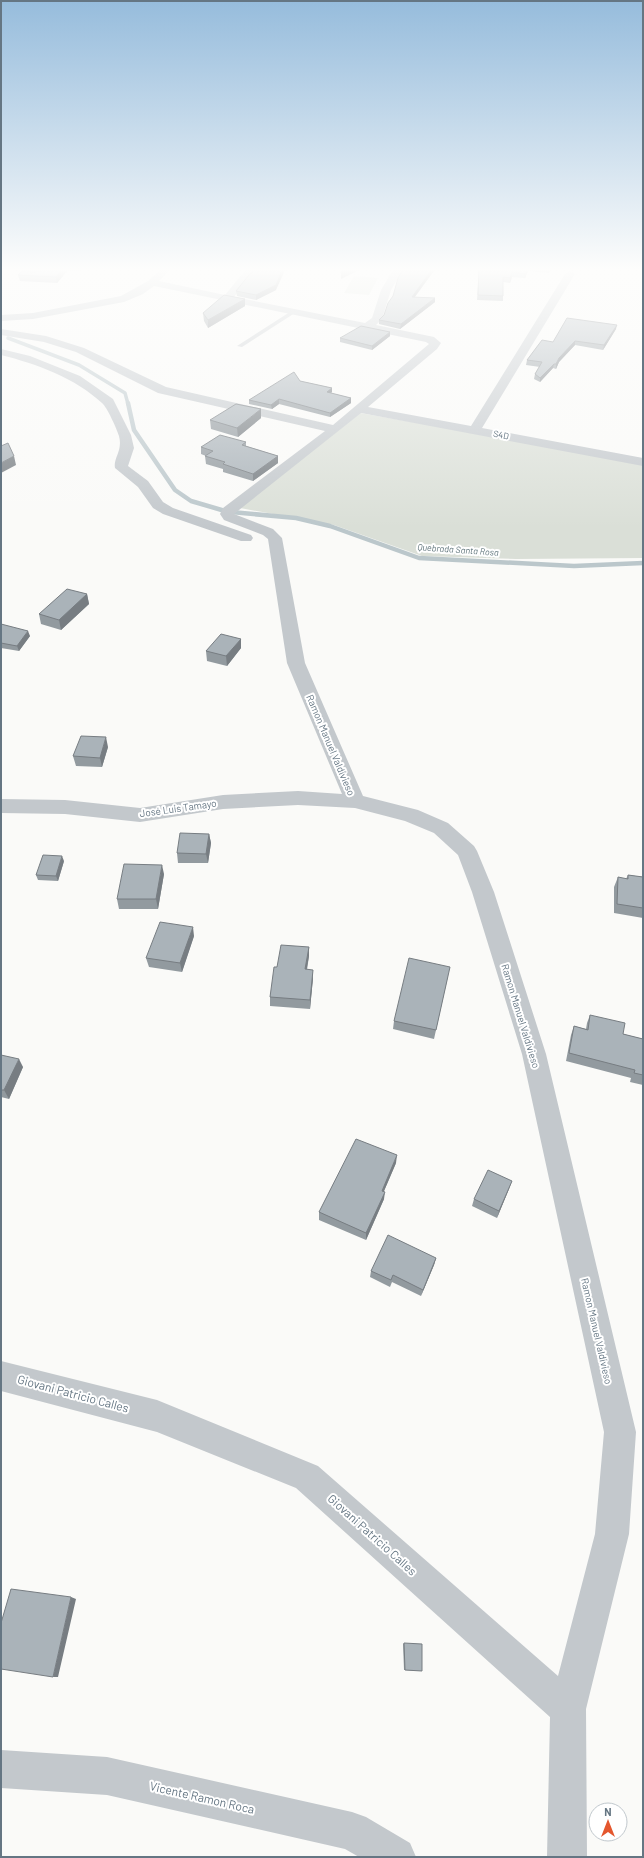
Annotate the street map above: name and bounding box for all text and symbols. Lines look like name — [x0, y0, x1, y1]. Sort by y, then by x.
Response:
street label: S4D — [492, 428, 510, 441]
water label: Quebrada Santa Rosa — [417, 541, 499, 558]
street label: Ramon Manuel Valdivieso — [304, 693, 358, 797]
street label: José Luis Tamayo — [139, 797, 217, 819]
street label: Ramon Manuel Valdivieso — [499, 962, 543, 1070]
street label: Ramon Manuel Valdivieso — [579, 1277, 615, 1385]
street label: Giovani Patricio Calles — [16, 1371, 131, 1415]
street label: Giovani Patricio Calles — [325, 1491, 420, 1578]
street label: Vicente Ramon Roca — [148, 1778, 256, 1816]
north arrow — [588, 1802, 628, 1842]
text: N — [604, 1805, 612, 1818]

